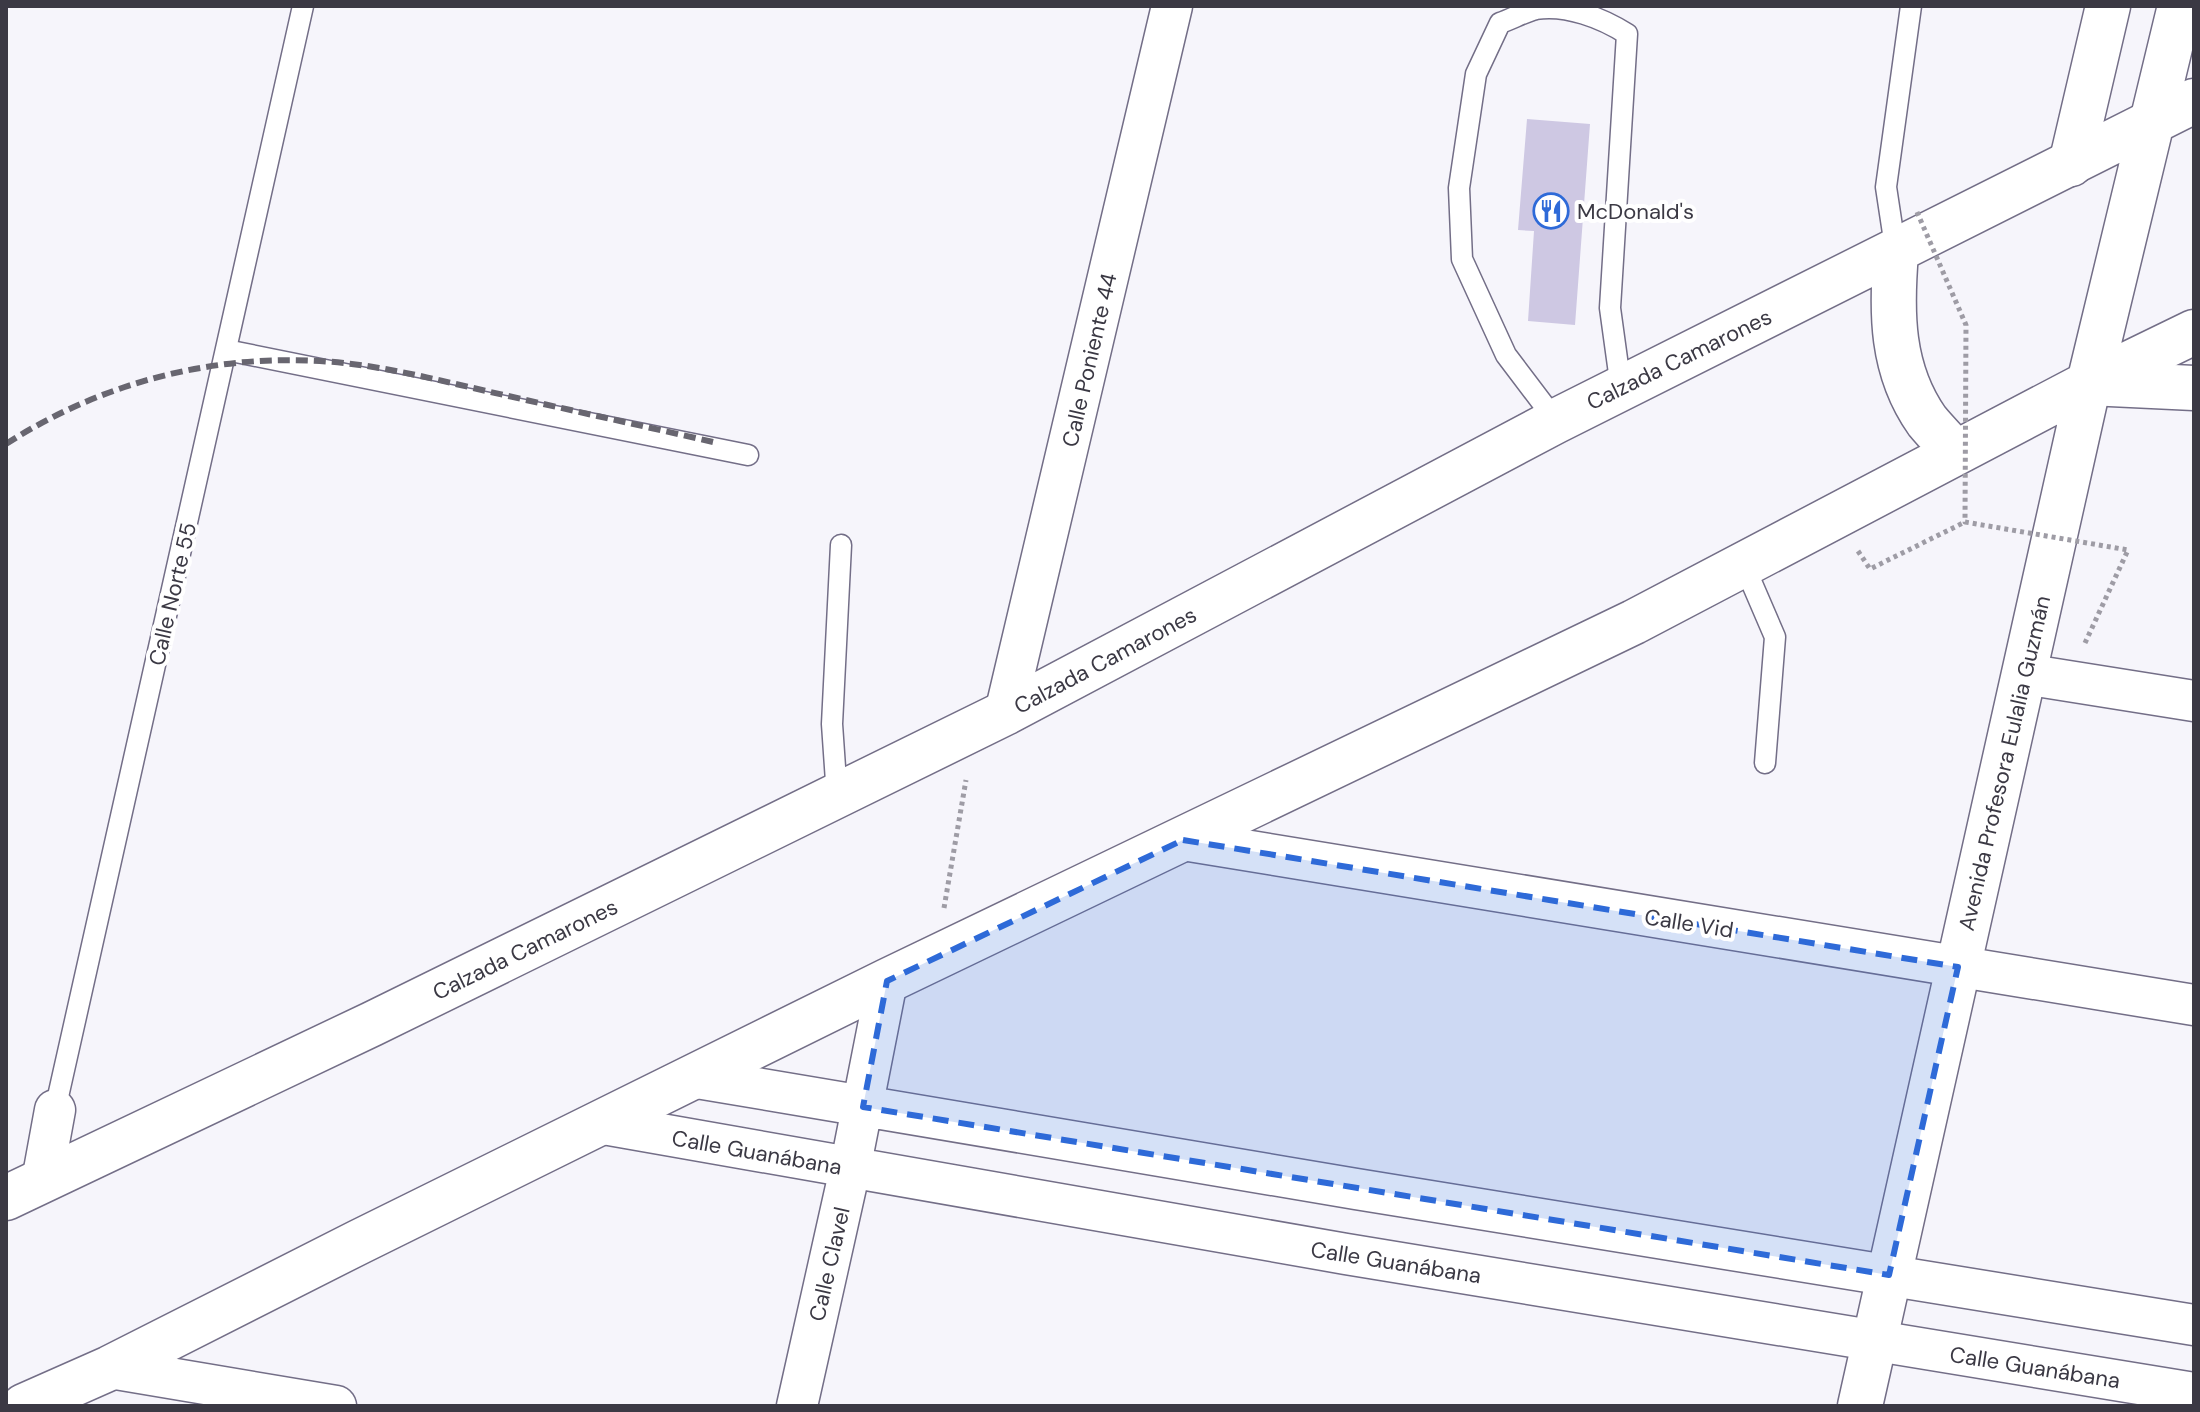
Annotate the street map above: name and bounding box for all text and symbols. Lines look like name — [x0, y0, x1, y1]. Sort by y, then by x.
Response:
restaurant icon: McDonald's — [1532, 192, 1570, 230]
place label: McDonald's — [1577, 197, 1694, 226]
street label: Calle Poniente 44 — [1055, 270, 1124, 450]
street label: Calzada Camarones — [1582, 302, 1777, 417]
street label: Calle Norte 55 — [142, 520, 203, 668]
street label: Avenida Profesora Eulalia Guzmán — [1952, 593, 2057, 934]
street label: Calzada Camarones — [1009, 600, 1201, 721]
street label: Calzada Camarones — [428, 892, 623, 1007]
street label: Calle Vid — [1642, 902, 1735, 945]
street label: Calle Guanábana — [670, 1123, 844, 1182]
street label: Calle Clavel — [802, 1204, 857, 1324]
street label: Calle Guanábana — [1309, 1235, 1483, 1290]
street label: Calle Guanábana — [1948, 1340, 2122, 1395]

